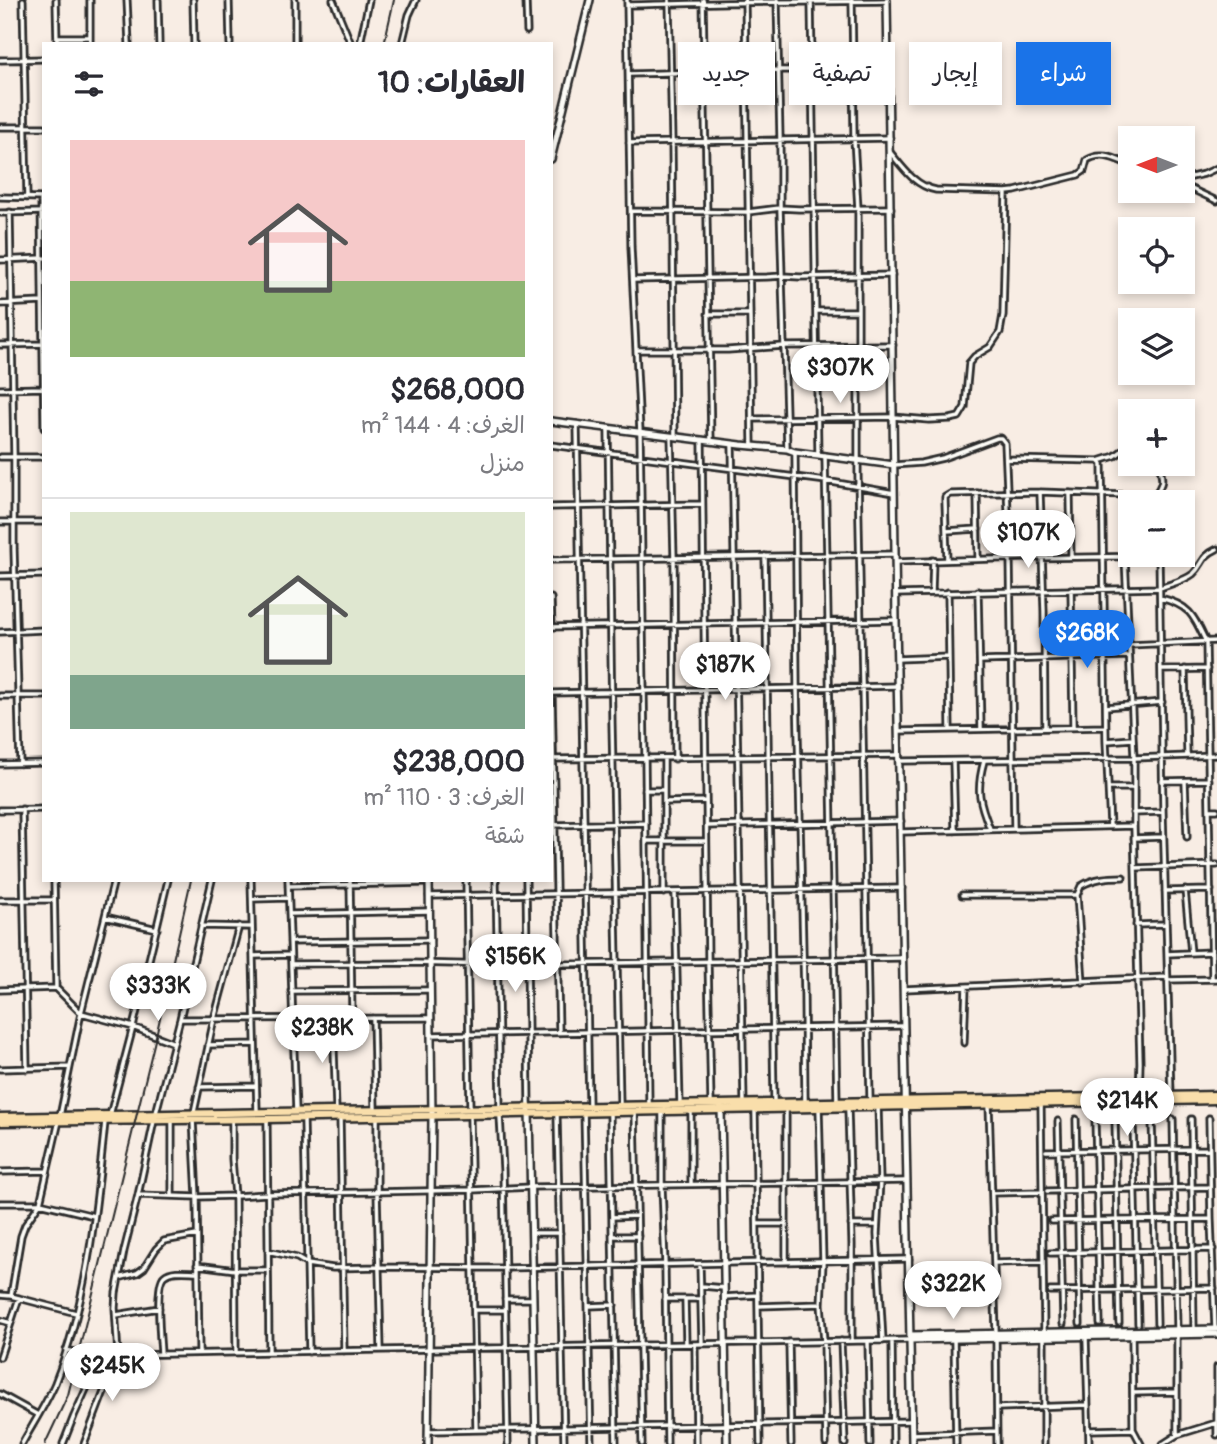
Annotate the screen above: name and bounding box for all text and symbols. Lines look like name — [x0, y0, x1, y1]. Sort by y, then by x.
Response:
chip: جديد — [678, 42, 775, 105]
chip: تصفية — [789, 42, 895, 105]
chip: إيجار — [909, 42, 1002, 105]
chip: شراء — [1016, 42, 1111, 105]
text: العقارات: 10 — [378, 64, 525, 101]
icon: filters — [70, 65, 108, 103]
north arrow — [1118, 126, 1195, 203]
map controls — [1118, 126, 1195, 567]
icon: home — [235, 185, 361, 311]
button: locate — [1118, 217, 1195, 294]
button: layers — [1118, 308, 1195, 385]
pin: $307K — [791, 346, 889, 405]
text: $307K — [806, 353, 874, 382]
text: $268,000 — [390, 371, 525, 408]
button: + — [1118, 399, 1195, 476]
text: الغرف: 4 · 144 m² — [361, 411, 525, 440]
text: منزل — [480, 449, 525, 478]
button: − — [1118, 490, 1195, 567]
pin: $107K — [979, 510, 1077, 570]
text: $107K — [996, 518, 1060, 547]
icon: home — [235, 557, 361, 683]
pin: $268K — [1038, 610, 1136, 670]
text: $268K — [1055, 618, 1119, 647]
pin: $187K — [676, 642, 774, 702]
text: $187K — [695, 650, 755, 679]
text: $238,000 — [392, 743, 525, 780]
text: الغرف: 3 · 110 m² — [364, 783, 525, 812]
text: شقة — [485, 821, 525, 850]
pin: $156K — [466, 934, 564, 994]
text: $156K — [484, 942, 546, 971]
pin: $333K — [109, 964, 207, 1023]
text: $333K — [126, 971, 190, 1000]
pin: $238K — [273, 1006, 371, 1065]
text: $238K — [291, 1013, 353, 1042]
pin: $214K — [1078, 1078, 1176, 1138]
text: $214K — [1096, 1086, 1158, 1115]
pin: $322K — [904, 1262, 1002, 1321]
text: $322K — [921, 1269, 985, 1298]
pin: $245K — [63, 1344, 161, 1403]
text: $245K — [80, 1351, 145, 1380]

